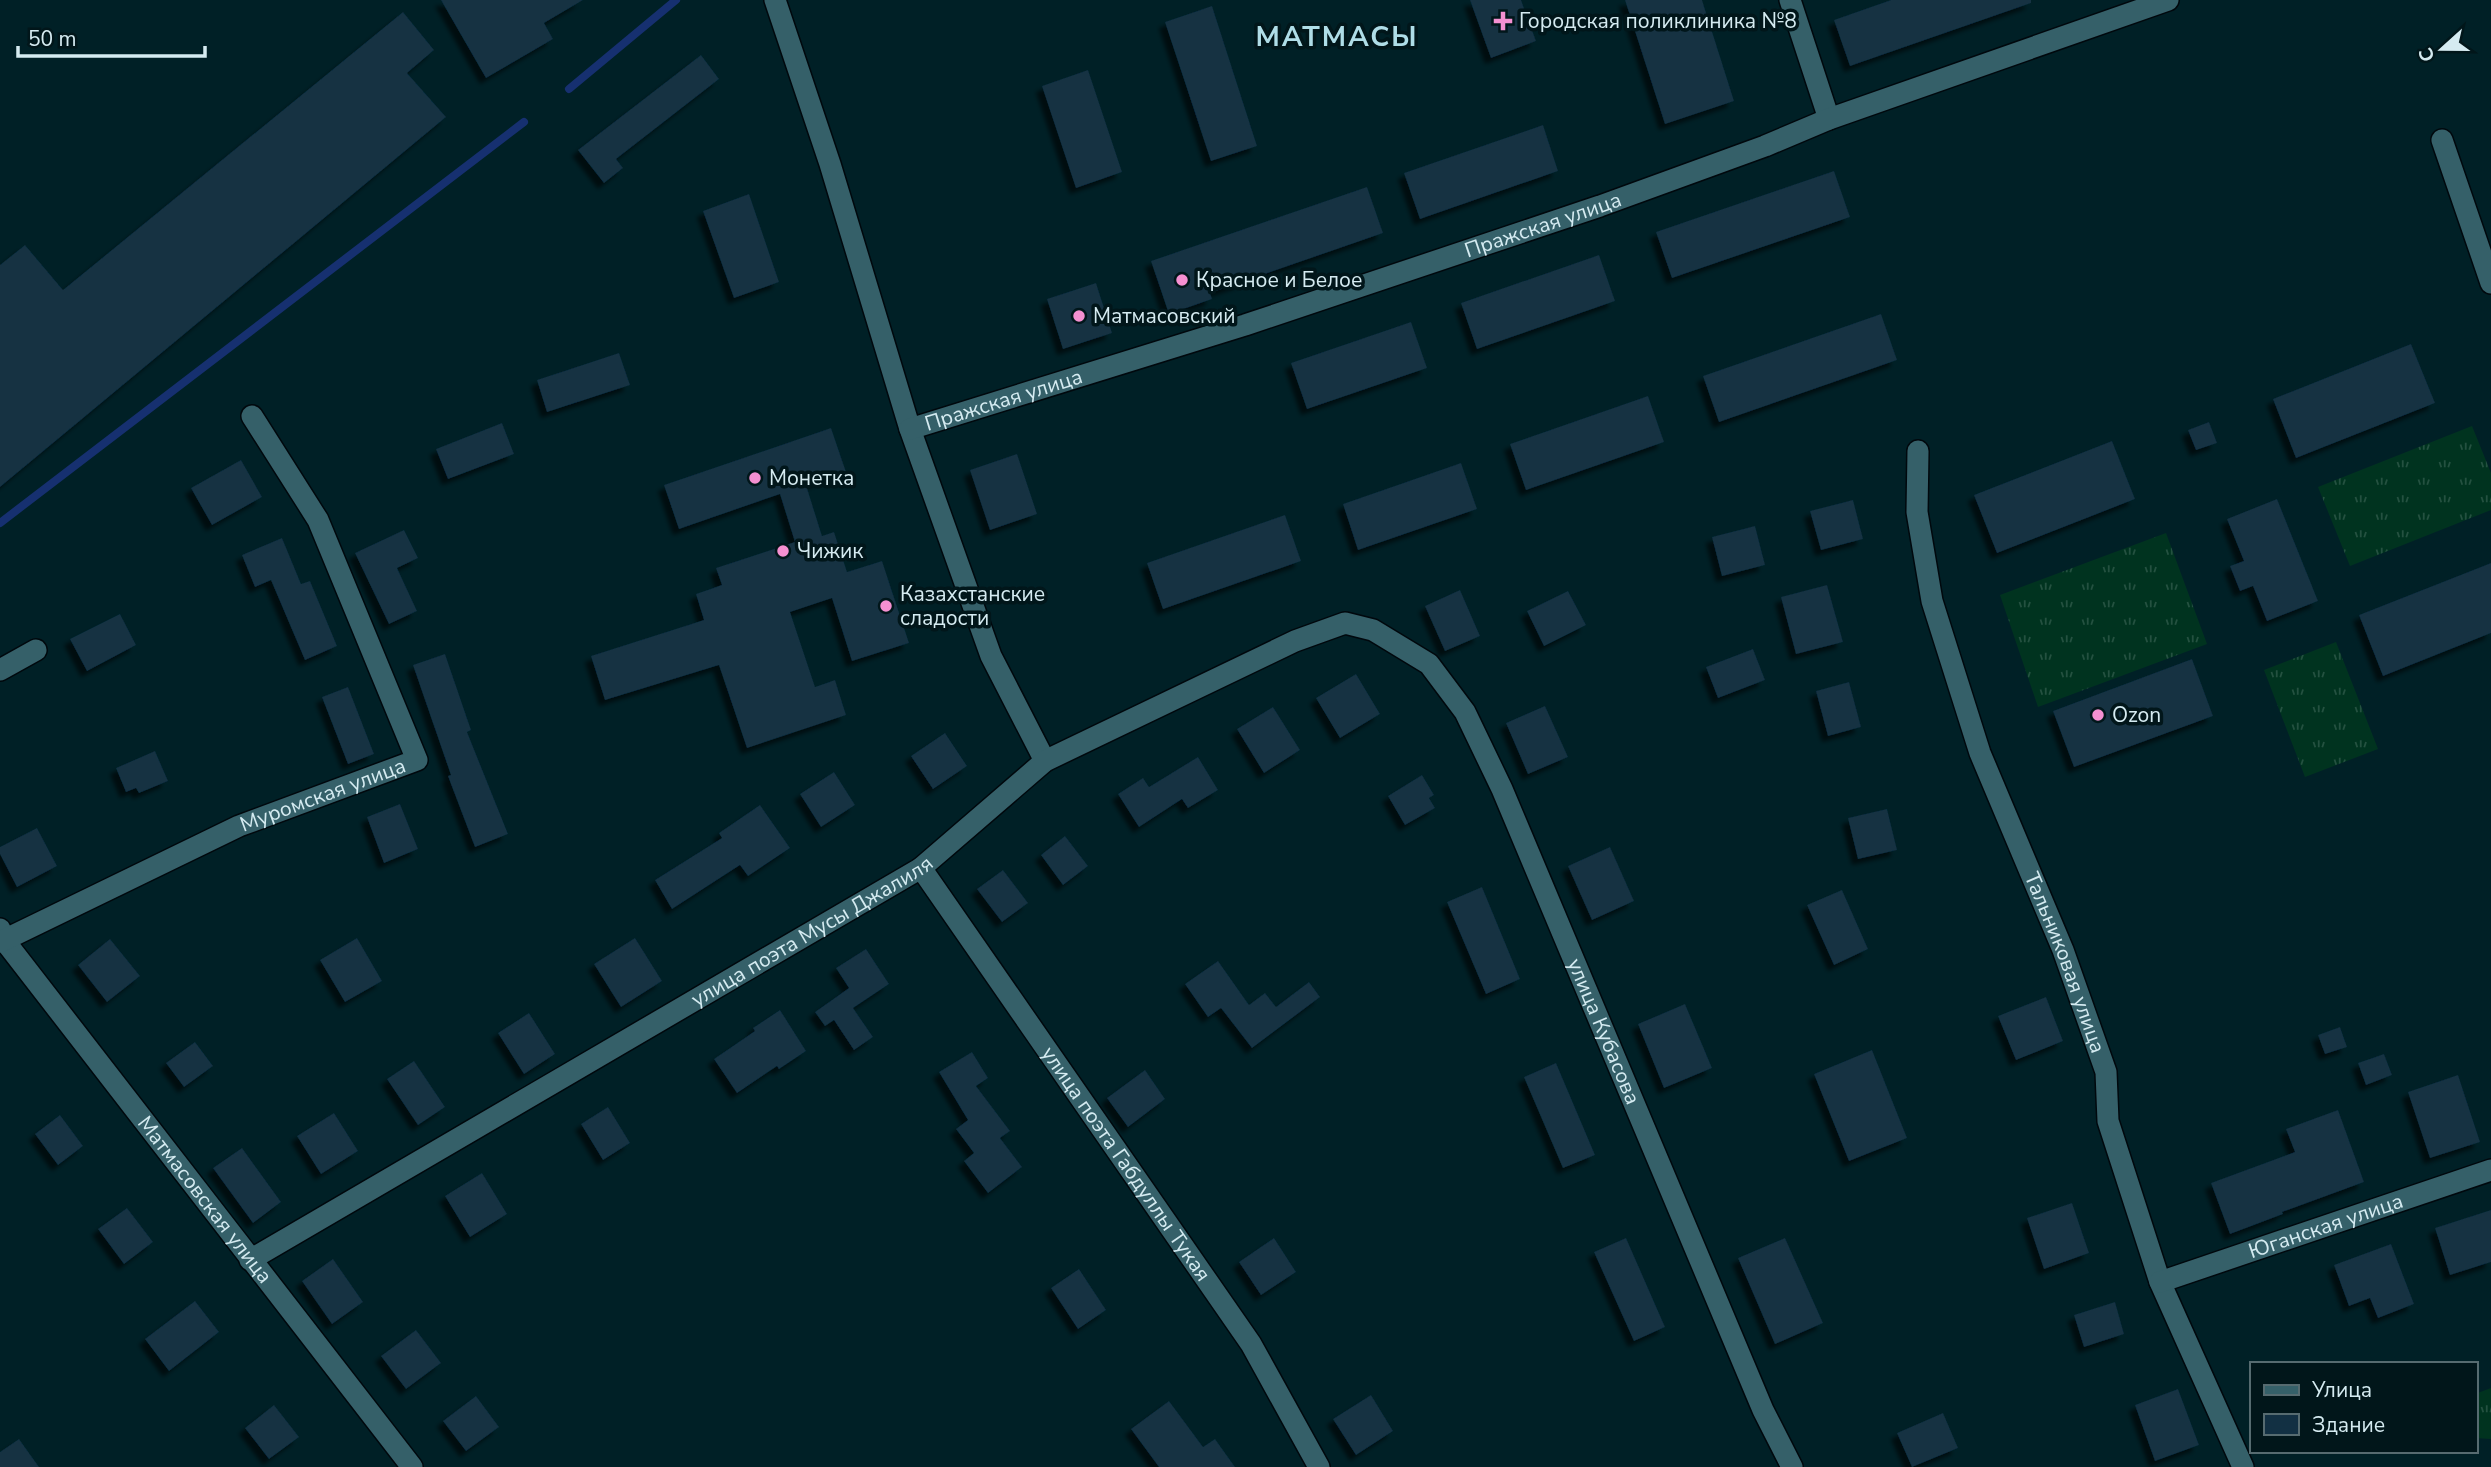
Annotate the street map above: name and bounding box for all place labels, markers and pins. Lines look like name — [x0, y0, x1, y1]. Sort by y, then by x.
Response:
place label: Городская поликлиника №8 — [1519, 7, 1797, 35]
marker: Городская поликлиника №8 — [1493, 11, 1513, 31]
place label: Красное и Белое — [1196, 266, 1362, 294]
marker: Красное и Белое — [1174, 272, 1190, 288]
place label: Матмасовский — [1093, 302, 1236, 330]
marker: Матмасовский — [1071, 308, 1087, 324]
place label: Монетка — [769, 464, 854, 492]
marker: Монетка — [747, 470, 763, 486]
place label: Чижик — [797, 537, 864, 565]
marker: Чижик — [775, 543, 791, 559]
place label: Казахстанские сладости — [900, 580, 1045, 632]
marker: Казахстанские сладости — [878, 598, 894, 614]
place label: Ozon — [2112, 701, 2161, 729]
marker: Ozon — [2090, 707, 2106, 723]

